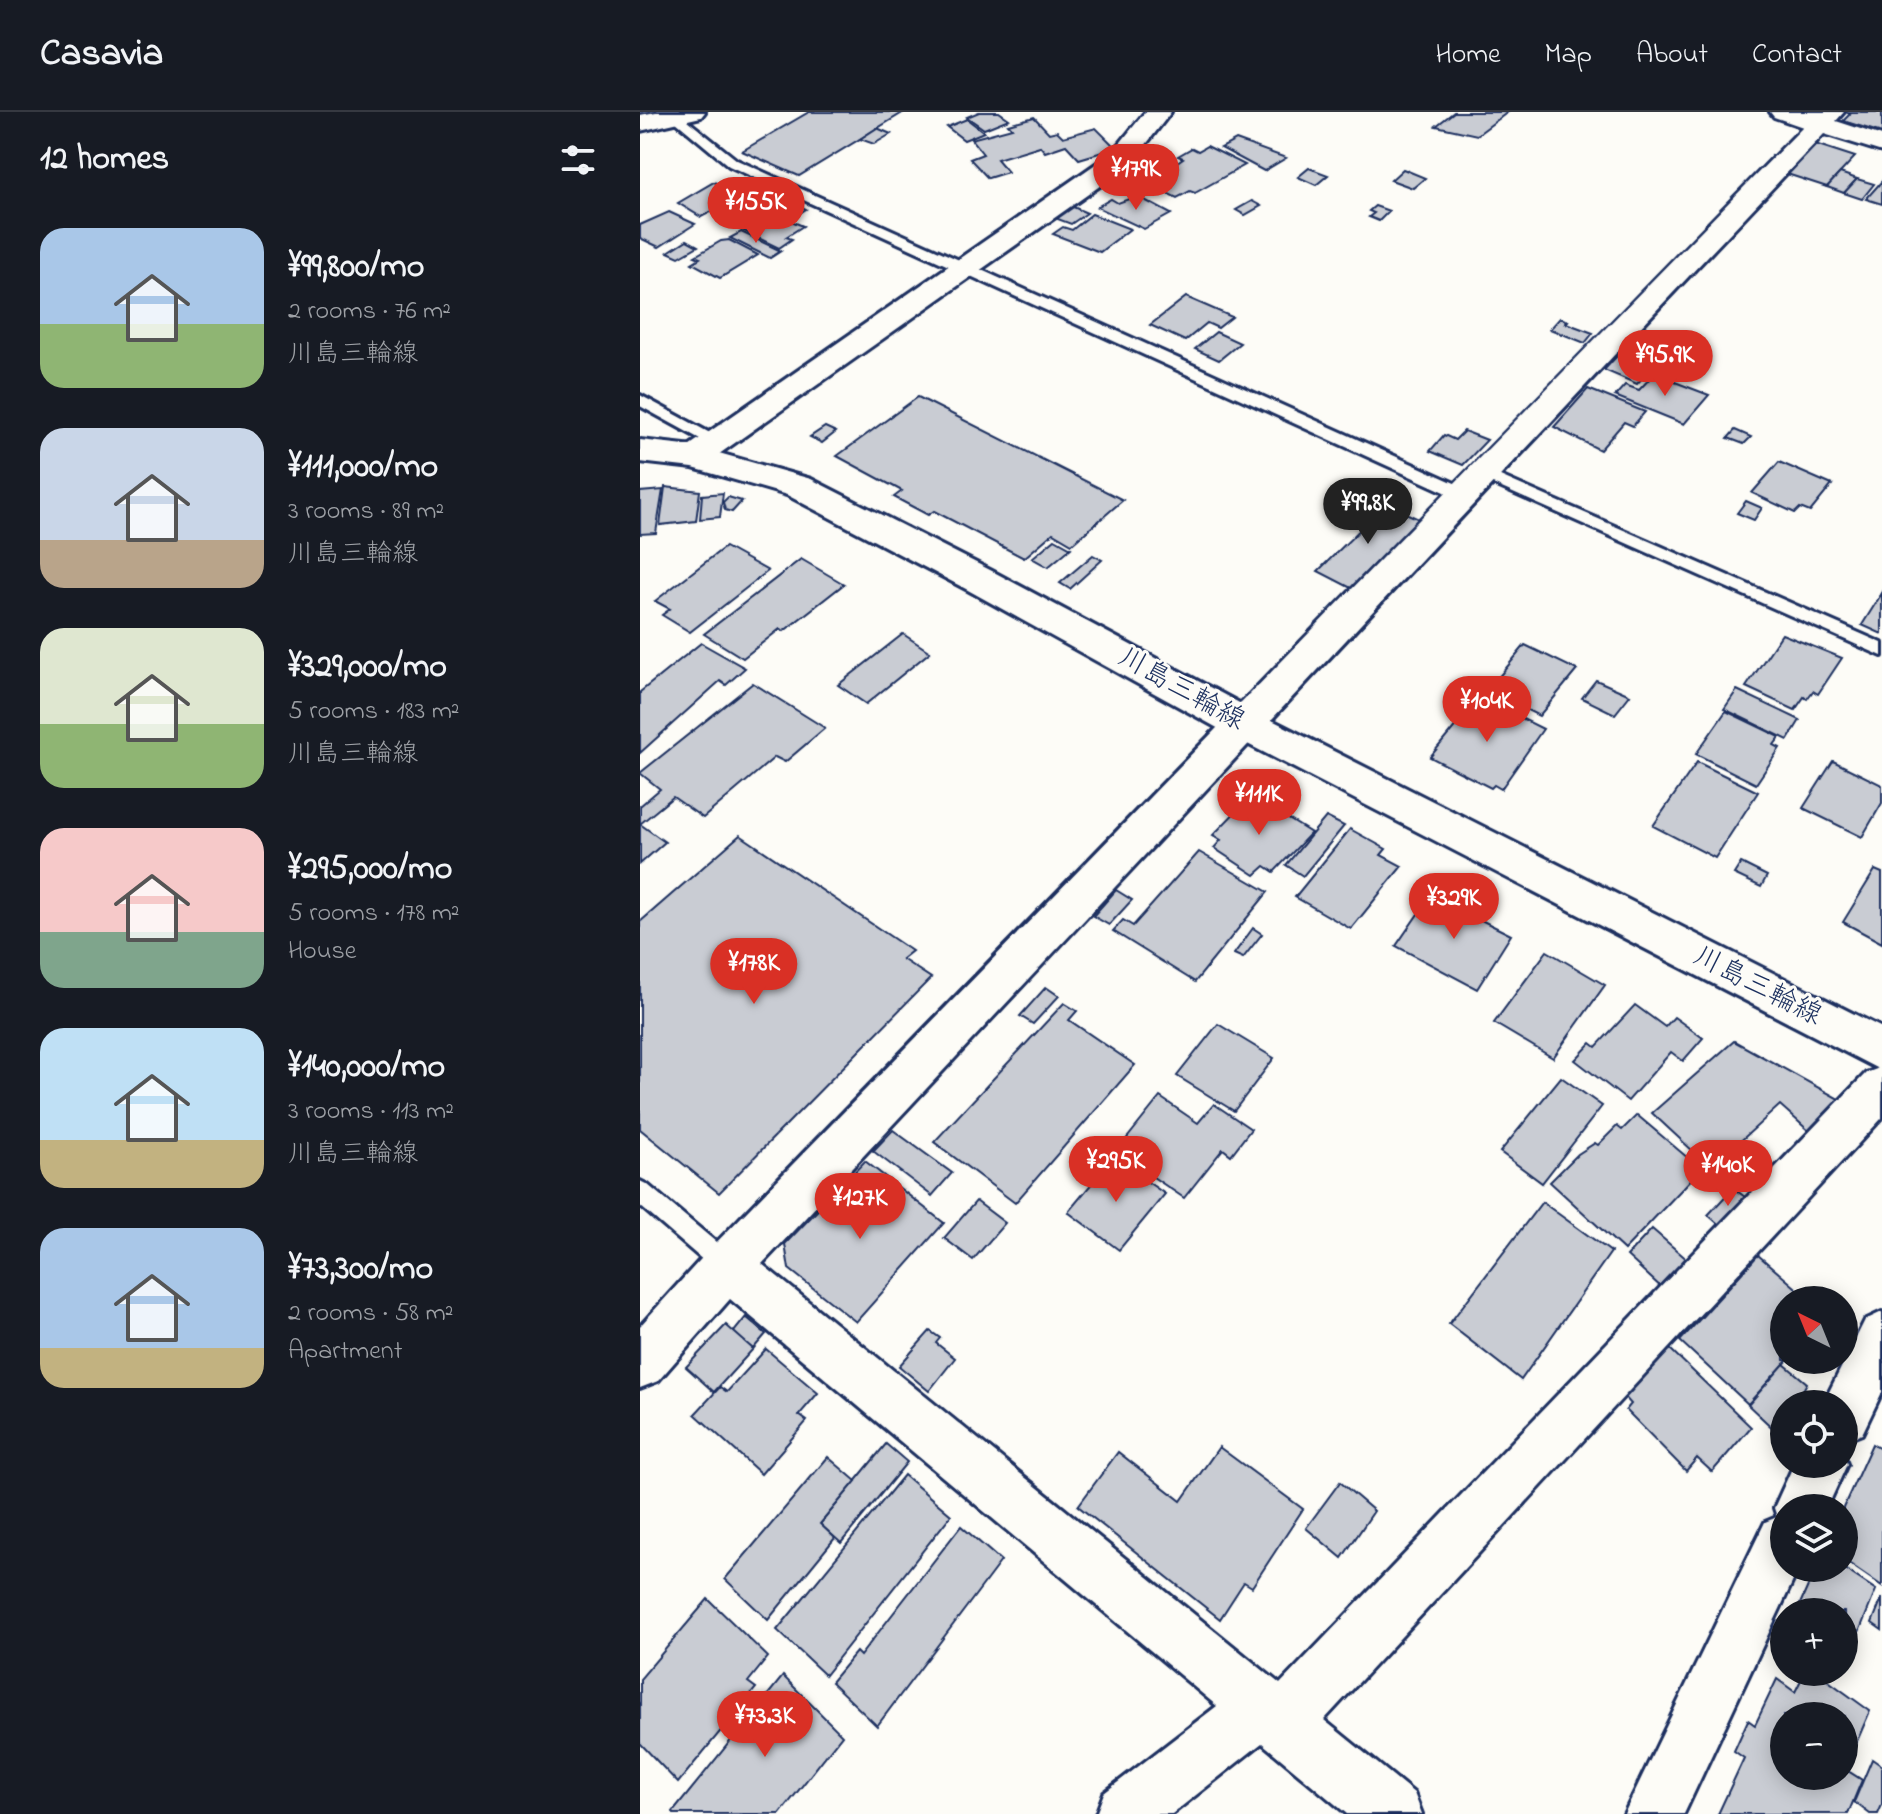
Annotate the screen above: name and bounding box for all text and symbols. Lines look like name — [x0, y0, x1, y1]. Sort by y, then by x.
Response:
text: Casavia — [40, 27, 163, 83]
text: Home — [1435, 35, 1501, 76]
text: Map — [1545, 35, 1592, 76]
text: About — [1636, 35, 1708, 76]
text: Contact — [1752, 35, 1842, 76]
text: 12 homes — [40, 135, 169, 185]
icon: filters — [556, 138, 600, 182]
pin: ¥179K — [1080, 144, 1192, 212]
text: ¥179K — [1111, 151, 1161, 189]
pin: ¥155K — [700, 177, 812, 245]
text: ¥155K — [726, 184, 786, 222]
text: ¥99,800/mo — [288, 243, 424, 293]
icon: home — [104, 260, 200, 356]
text: 2 rooms · 76 m² — [288, 293, 451, 331]
pin: ¥95.9K — [1600, 330, 1730, 398]
text: 川島三輪線 — [288, 336, 418, 374]
text: ¥95.9K — [1636, 337, 1694, 375]
text: ¥111,000/mo — [288, 443, 438, 493]
icon: home — [104, 460, 200, 556]
pin: ¥99.8K — [1303, 478, 1433, 546]
text: ¥99.8K — [1341, 485, 1395, 523]
text: 3 rooms · 89 m² — [288, 493, 444, 531]
text: 川島三輪線 — [288, 536, 418, 574]
street label: 川島三輪線 — [1110, 638, 1252, 742]
text: ¥329,000/mo — [288, 643, 447, 693]
icon: home — [104, 660, 200, 756]
pin: ¥104K — [1431, 676, 1543, 744]
text: ¥104K — [1461, 683, 1513, 721]
text: 5 rooms · 183 m² — [288, 693, 460, 731]
text: 川島三輪線 — [288, 736, 418, 774]
pin: ¥111K — [1203, 769, 1315, 837]
text: ¥111K — [1235, 776, 1283, 814]
text: ¥295,000/mo — [288, 845, 452, 895]
icon: home — [104, 860, 200, 956]
pin: ¥329K — [1398, 873, 1510, 941]
text: ¥329K — [1427, 880, 1481, 918]
text: 5 rooms · 178 m² — [288, 895, 460, 933]
text: House — [288, 933, 356, 971]
street label: 川島三輪線 — [1685, 937, 1829, 1037]
pin: ¥178K — [698, 938, 810, 1006]
text: ¥178K — [728, 945, 780, 983]
text: ¥140,000/mo — [288, 1043, 445, 1093]
icon: home — [104, 1060, 200, 1156]
text: 3 rooms · 113 m² — [288, 1093, 454, 1131]
text: 川島三輪線 — [288, 1136, 418, 1174]
pin: ¥295K — [1060, 1136, 1172, 1204]
pin: ¥140K — [1672, 1140, 1784, 1208]
text: ¥295K — [1087, 1143, 1145, 1181]
text: ¥140K — [1702, 1147, 1754, 1185]
pin: ¥127K — [804, 1173, 916, 1241]
text: ¥127K — [833, 1180, 887, 1218]
text: ¥73,300/mo — [288, 1245, 433, 1295]
icon: home — [104, 1260, 200, 1356]
north arrow — [1770, 1286, 1858, 1374]
map controls — [1770, 1286, 1858, 1790]
text: 2 rooms · 58 m² — [288, 1295, 454, 1333]
text: Apartment — [288, 1333, 402, 1371]
button: locate — [1770, 1390, 1858, 1478]
button: layers — [1770, 1494, 1858, 1582]
button: + — [1770, 1598, 1858, 1686]
pin: ¥73.3K — [700, 1691, 830, 1759]
text: ¥73.3K — [735, 1698, 795, 1736]
button: − — [1770, 1702, 1858, 1790]

